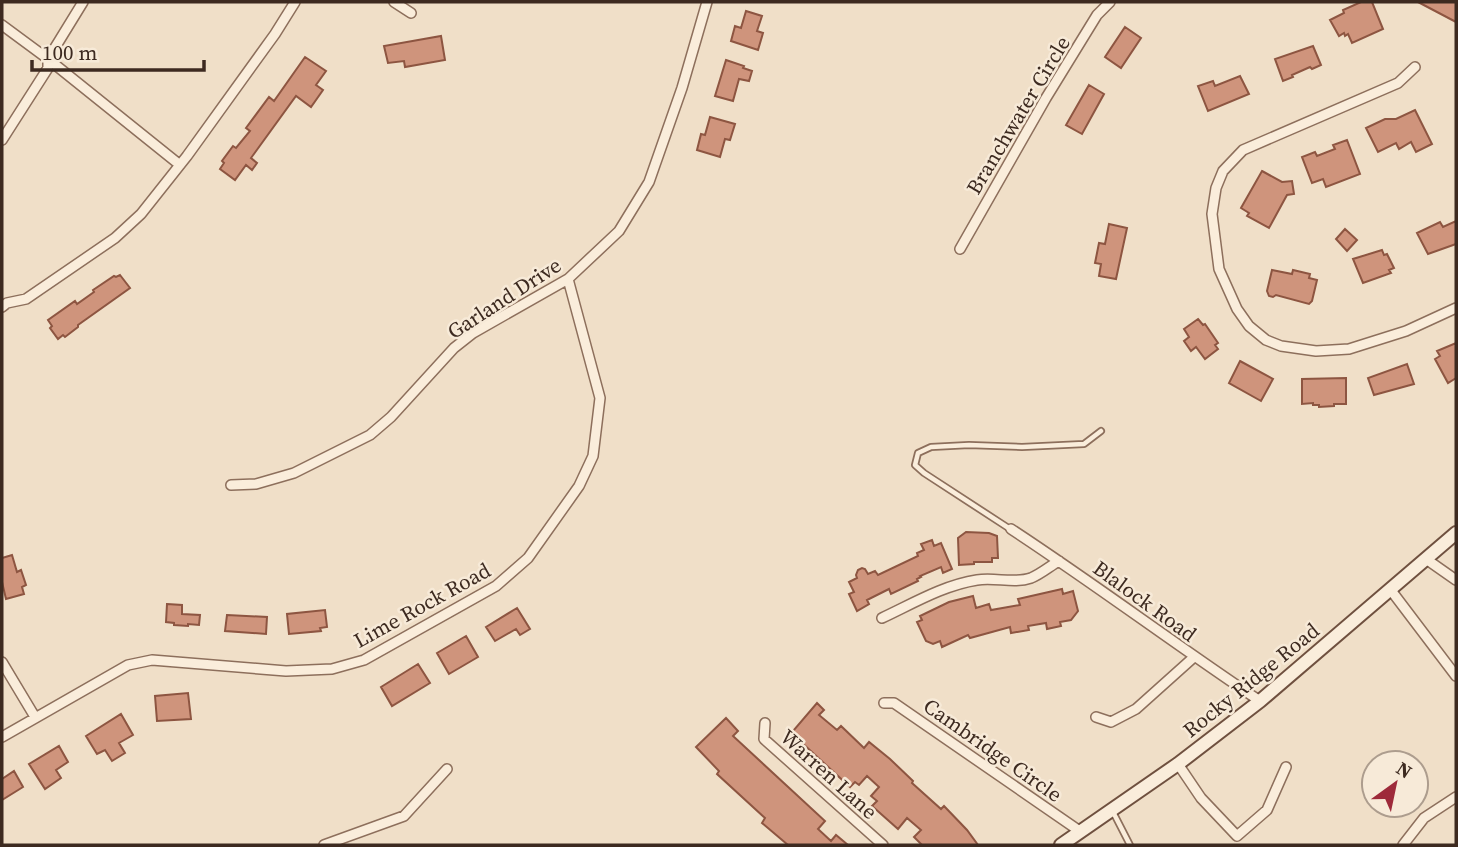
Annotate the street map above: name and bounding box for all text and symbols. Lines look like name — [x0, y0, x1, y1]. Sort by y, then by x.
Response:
scale bar — [32, 28, 203, 72]
street label: Branchwater Circle — [959, 30, 1077, 200]
text: 100 m — [42, 38, 97, 67]
street label: Garland Drive — [441, 250, 567, 346]
street label: Blalock Road — [1087, 554, 1203, 648]
street label: Lime Rock Road — [348, 555, 496, 655]
street label: Rocky Ridge Road — [1177, 616, 1325, 744]
street label: Cambridge Circle — [918, 691, 1068, 809]
street label: Warren Lane — [774, 722, 884, 826]
north arrow — [1360, 749, 1430, 819]
text: N — [1391, 755, 1417, 785]

